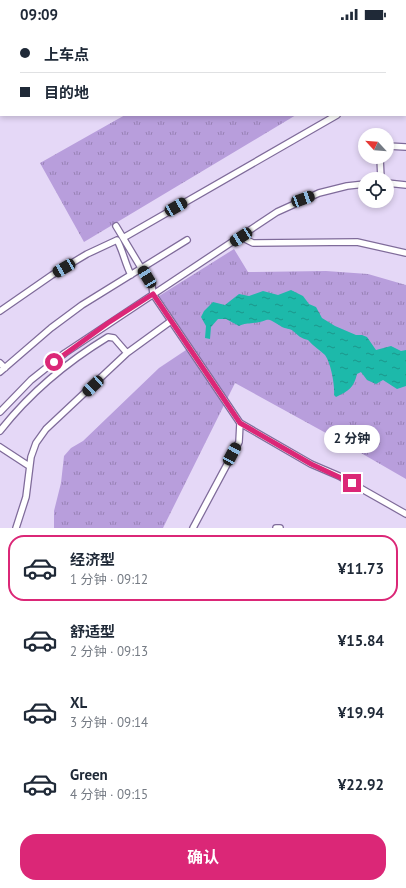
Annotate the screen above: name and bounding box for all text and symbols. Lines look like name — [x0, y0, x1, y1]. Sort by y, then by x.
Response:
text: 09:09 — [20, 5, 58, 24]
text: 上车点 — [44, 45, 89, 64]
text: 目的地 — [44, 83, 89, 102]
north arrow — [358, 128, 394, 164]
map controls — [358, 128, 394, 208]
button: locate — [358, 172, 394, 208]
car — [290, 189, 316, 209]
car — [163, 196, 189, 218]
car — [228, 225, 254, 249]
car — [51, 257, 77, 279]
car — [136, 264, 158, 290]
route start — [45, 353, 63, 371]
car — [80, 373, 106, 399]
callout: 2 分钟 — [324, 425, 380, 453]
text: 2 分钟 — [334, 430, 370, 447]
car — [221, 441, 243, 467]
route end — [343, 474, 361, 492]
icon: car — [22, 550, 58, 586]
text: 经济型 — [70, 550, 115, 569]
text: ¥11.73 — [338, 559, 384, 578]
text: 1 分钟 · 09:12 — [70, 571, 148, 588]
icon: car — [22, 622, 58, 658]
text: 舒适型 — [70, 622, 115, 641]
text: ¥15.84 — [338, 631, 384, 650]
text: 2 分钟 · 09:13 — [70, 643, 148, 660]
text: XL — [70, 693, 87, 712]
icon: car — [22, 694, 58, 730]
text: ¥19.94 — [338, 703, 384, 722]
text: 3 分钟 · 09:14 — [70, 714, 148, 731]
text: Green — [70, 765, 108, 784]
icon: car — [22, 766, 58, 802]
text: ¥22.92 — [338, 775, 384, 794]
text: 4 分钟 · 09:15 — [70, 786, 148, 803]
button: 确认 — [20, 834, 386, 880]

